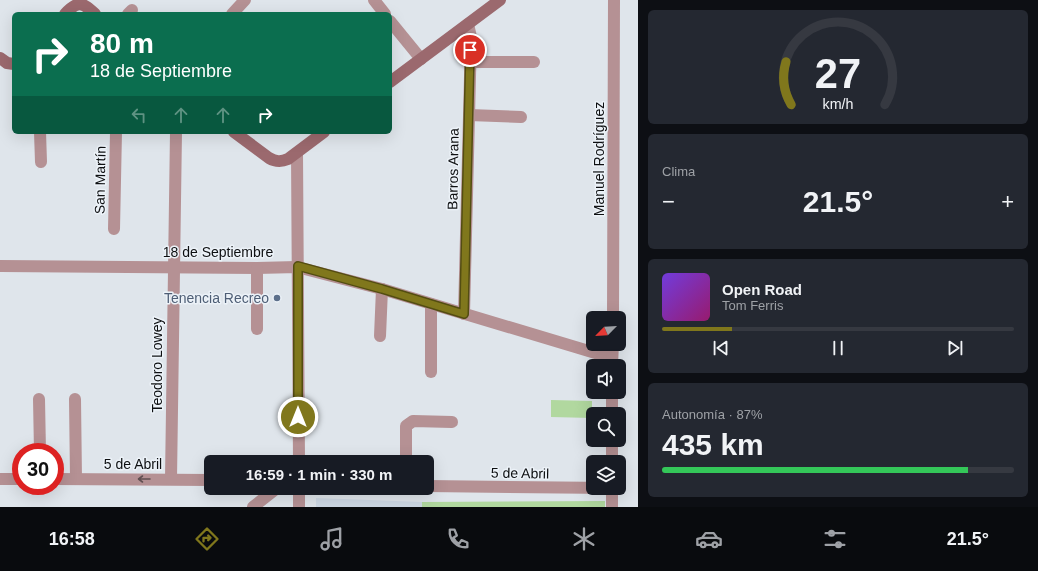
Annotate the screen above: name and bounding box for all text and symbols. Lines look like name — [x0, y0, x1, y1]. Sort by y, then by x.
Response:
icon: right — [24, 28, 76, 80]
text: 80 m — [90, 28, 154, 59]
pin — [453, 33, 487, 67]
icon: arrive — [459, 39, 481, 61]
text: 27 — [815, 50, 861, 97]
text: 18 de Septiembre — [90, 61, 232, 81]
text: km/h — [823, 96, 854, 112]
street label: Manuel Rodríguez — [591, 102, 607, 216]
icon: left — [128, 104, 150, 126]
icon: ahead — [170, 104, 192, 126]
icon: ahead — [212, 104, 234, 126]
icon: right — [254, 104, 276, 126]
street label: Barros Arana — [444, 128, 462, 210]
street label: San Martín — [91, 146, 109, 214]
text: Clima — [662, 164, 695, 179]
text: 21.5° — [803, 185, 873, 218]
text: − — [662, 189, 675, 214]
text: + — [1001, 189, 1014, 214]
street label: 18 de Septiembre — [163, 244, 273, 260]
text: Open Road — [722, 281, 802, 298]
place label: Tenencia Recreo — [164, 290, 269, 306]
marker: Tenencia Recreo — [272, 293, 282, 303]
text: Tom Ferris — [722, 298, 783, 313]
north arrow — [586, 311, 626, 351]
map controls — [586, 311, 626, 495]
street label: Teodoro Lowey — [149, 318, 165, 412]
icon: previous — [710, 337, 732, 359]
icon: pause — [827, 337, 849, 359]
icon: next — [944, 337, 966, 359]
button: sound — [586, 359, 626, 399]
position arrow — [277, 396, 319, 438]
button: search — [586, 407, 626, 447]
text: Autonomía · 87% — [662, 407, 762, 422]
text: 435 km — [662, 428, 764, 461]
speed limit sign: 30 — [12, 443, 64, 495]
button: layers — [586, 455, 626, 495]
street label: 5 de Abril — [104, 456, 162, 472]
street label: 5 de Abril — [491, 464, 549, 482]
text: 16:59 · 1 min · 330 m — [246, 466, 392, 483]
one-way arrow — [138, 475, 151, 483]
icon: directions — [193, 525, 221, 553]
icon: music — [318, 525, 346, 553]
icon: phone — [444, 525, 472, 553]
icon: climate — [570, 525, 598, 553]
icon: car — [695, 525, 723, 553]
icon: filters — [821, 525, 849, 553]
text: 16:58 — [49, 529, 95, 549]
text: 21.5° — [947, 529, 989, 549]

